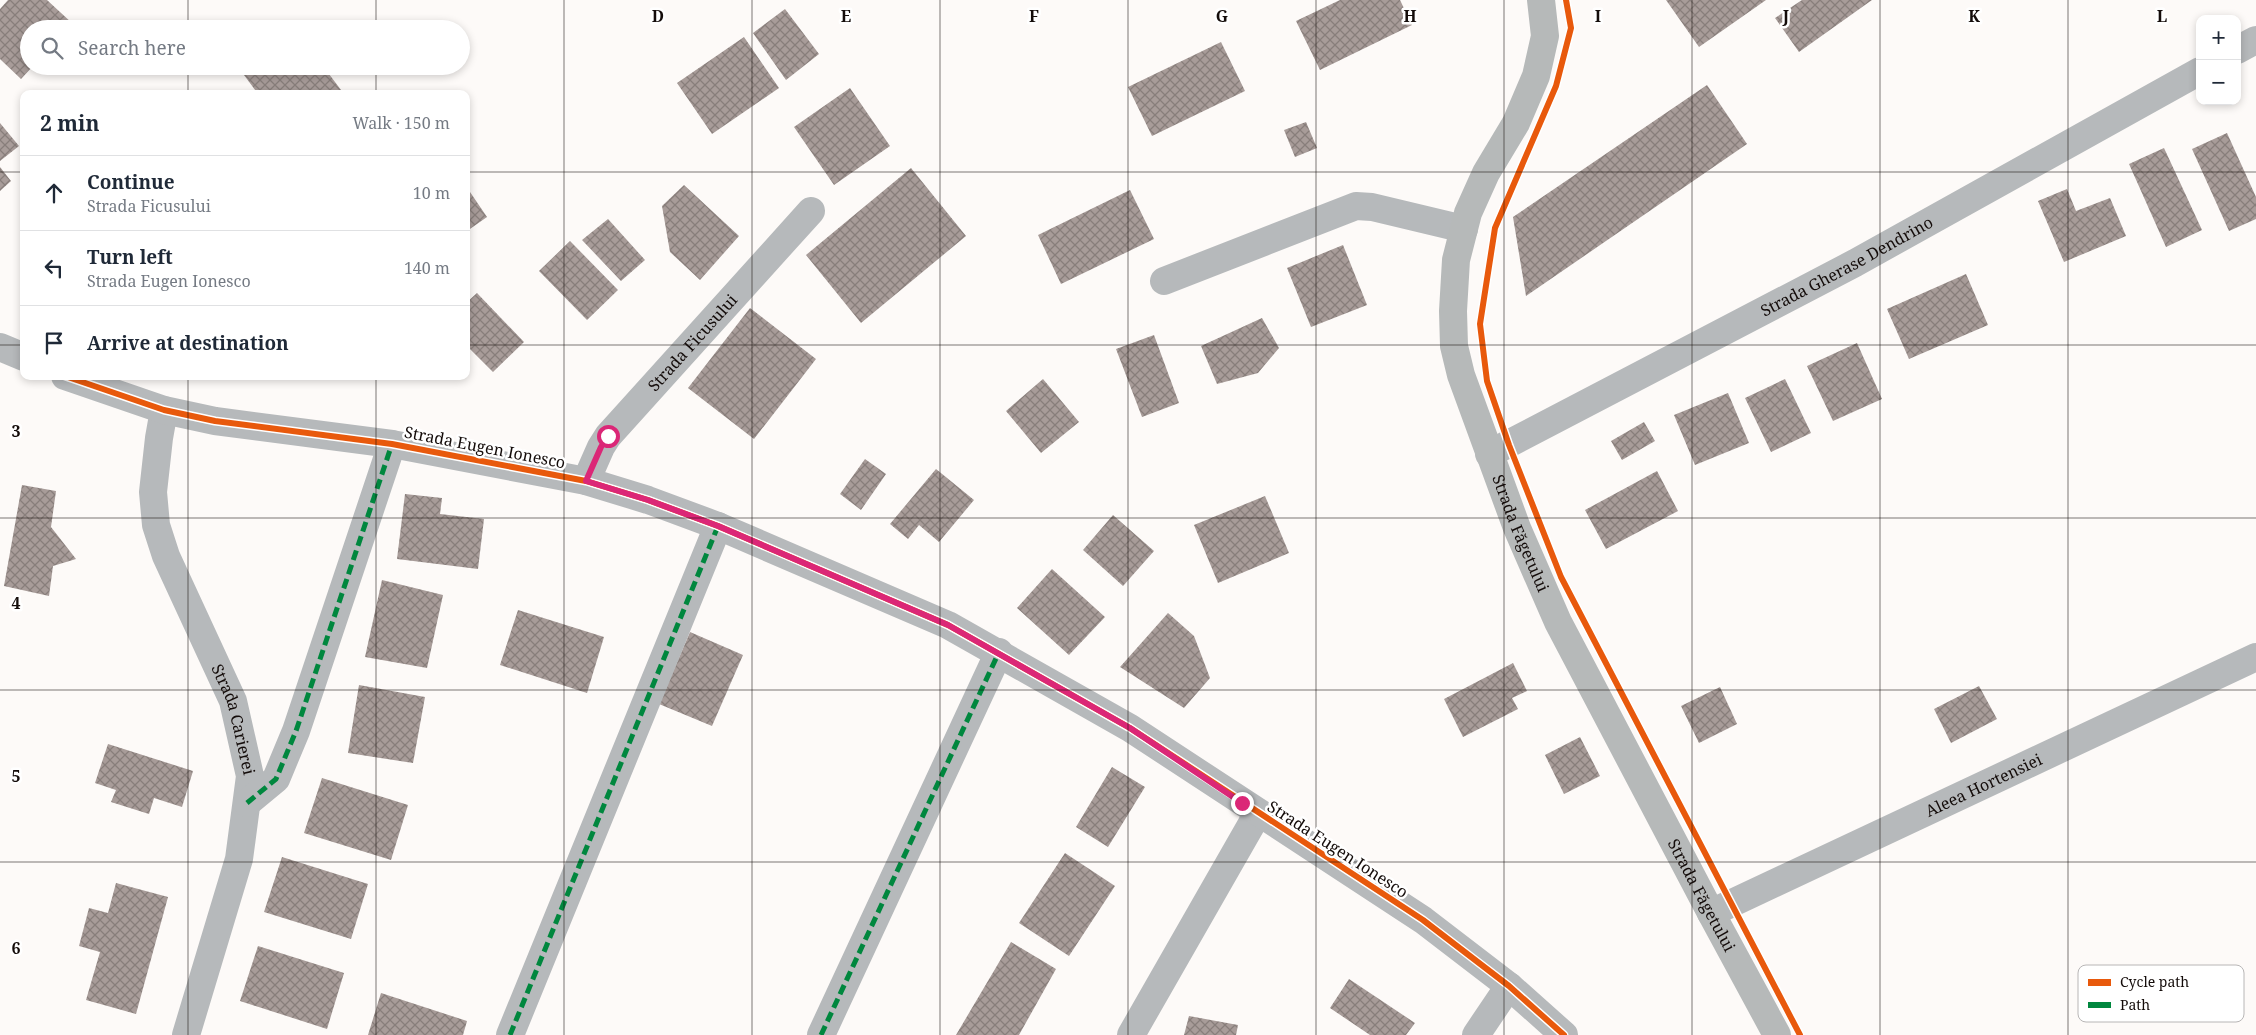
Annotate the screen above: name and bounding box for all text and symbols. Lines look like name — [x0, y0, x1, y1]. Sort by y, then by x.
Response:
text: D — [652, 5, 664, 27]
text: E — [841, 5, 851, 27]
text: F — [1029, 5, 1039, 27]
text: G — [1216, 5, 1228, 27]
text: H — [1403, 5, 1417, 27]
text: I — [1595, 5, 1601, 27]
text: J — [1782, 5, 1790, 27]
text: K — [1968, 5, 1980, 27]
text: L — [2157, 5, 2167, 27]
map controls — [2196, 15, 2241, 105]
button: + — [2196, 15, 2241, 60]
search box — [20, 20, 470, 75]
icon: search — [38, 34, 66, 62]
text: Search here — [78, 35, 186, 61]
button: − — [2196, 60, 2241, 105]
text: 2 min — [40, 109, 99, 137]
text: Walk · 150 m — [353, 112, 450, 134]
text: Continue — [87, 169, 175, 195]
icon: ahead — [40, 179, 68, 207]
text: 10 m — [413, 182, 450, 204]
text: Strada Ficusului — [87, 195, 211, 217]
street label: Strada Gherase Dendrino — [1757, 211, 1937, 321]
text: Turn left — [87, 244, 173, 270]
icon: left — [40, 254, 68, 282]
text: 140 m — [404, 257, 450, 279]
text: Strada Eugen Ionesco — [87, 270, 251, 292]
street label: Strada Ficusului — [643, 289, 742, 396]
icon: arrive — [40, 329, 68, 357]
text: Arrive at destination — [87, 330, 289, 356]
text: 3 — [11, 420, 21, 442]
street label: Strada Eugen Ionesco — [403, 421, 567, 473]
route start — [597, 425, 620, 448]
street label: Strada Făgetului — [1487, 471, 1554, 595]
text: 4 — [11, 592, 21, 614]
street label: Strada Carierei — [206, 660, 260, 777]
street label: Aleea Hortensiei — [1921, 748, 2045, 822]
text: 5 — [11, 765, 21, 787]
route end — [1231, 792, 1254, 815]
street label: Strada Eugen Ionesco — [1263, 795, 1413, 903]
street label: Strada Făgetului — [1663, 835, 1741, 955]
text: 6 — [11, 937, 21, 959]
legend — [2078, 965, 2244, 1022]
text: Cycle path — [2120, 972, 2189, 991]
text: Path — [2120, 995, 2150, 1014]

